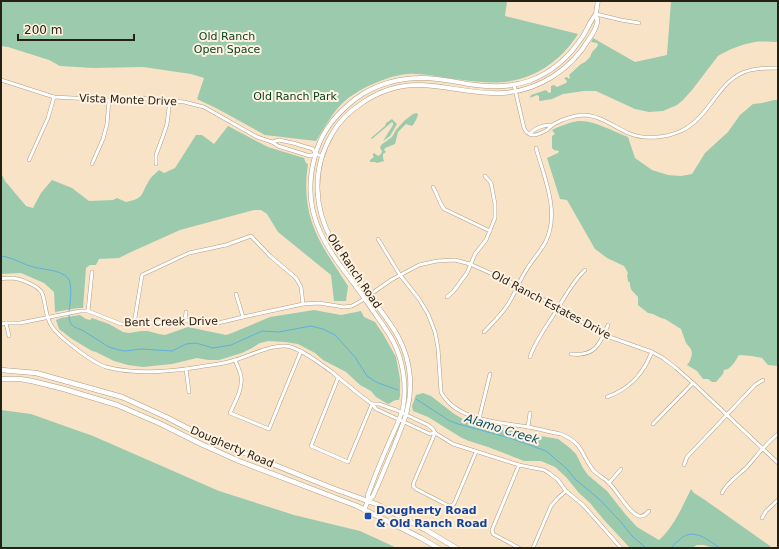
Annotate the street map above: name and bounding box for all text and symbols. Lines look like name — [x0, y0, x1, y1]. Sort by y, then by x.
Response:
scale bar — [18, 16, 134, 42]
text: 200 m — [24, 23, 62, 37]
park label: Old Ranch Open Space — [194, 30, 260, 56]
park label: Old Ranch Park — [253, 90, 337, 103]
street label: Vista Monte Drive — [79, 92, 177, 108]
street label: Old Ranch Road — [324, 231, 384, 311]
street label: Old Ranch Estates Drive — [489, 268, 613, 342]
street label: Bent Creek Drive — [124, 315, 218, 329]
water label: Alamo Creek — [462, 411, 542, 447]
street label: Dougherty Road — [188, 424, 276, 470]
place label: Dougherty Road & Old Ranch Road — [376, 504, 487, 530]
marker: Dougherty Road & Old Ranch Road — [363, 511, 373, 521]

